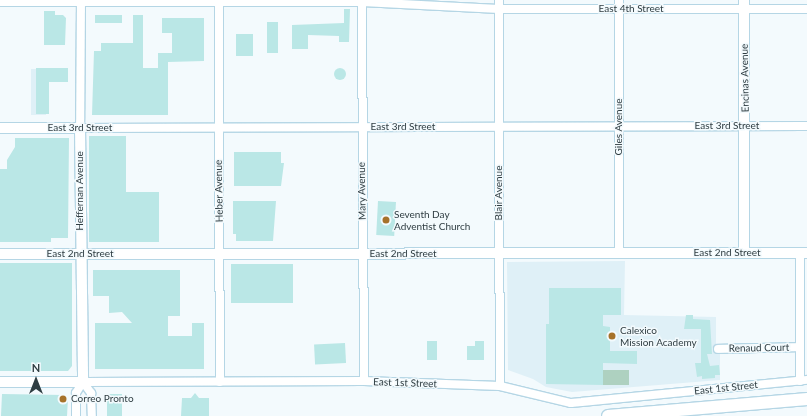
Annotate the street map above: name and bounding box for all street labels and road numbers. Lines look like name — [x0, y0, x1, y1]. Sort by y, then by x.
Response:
street label: East 4th Street — [598, 3, 664, 15]
street label: Encinas Avenue — [738, 43, 752, 113]
street label: Giles Avenue — [613, 98, 625, 156]
street label: East 3rd Street — [695, 120, 759, 132]
street label: East 3rd Street — [371, 121, 435, 133]
street label: East 3rd Street — [48, 122, 112, 134]
street label: Heffernan Avenue — [74, 151, 86, 231]
street label: Heber Avenue — [212, 159, 226, 223]
street label: Mary Avenue — [355, 162, 369, 220]
street label: Blair Avenue — [493, 165, 505, 221]
street label: East 2nd Street — [693, 247, 761, 259]
street label: East 2nd Street — [46, 248, 114, 260]
street label: East 2nd Street — [369, 248, 437, 260]
street label: Renaud Court — [729, 341, 789, 355]
street label: East 1st Street — [373, 376, 437, 390]
street label: East 1st Street — [694, 379, 758, 397]

